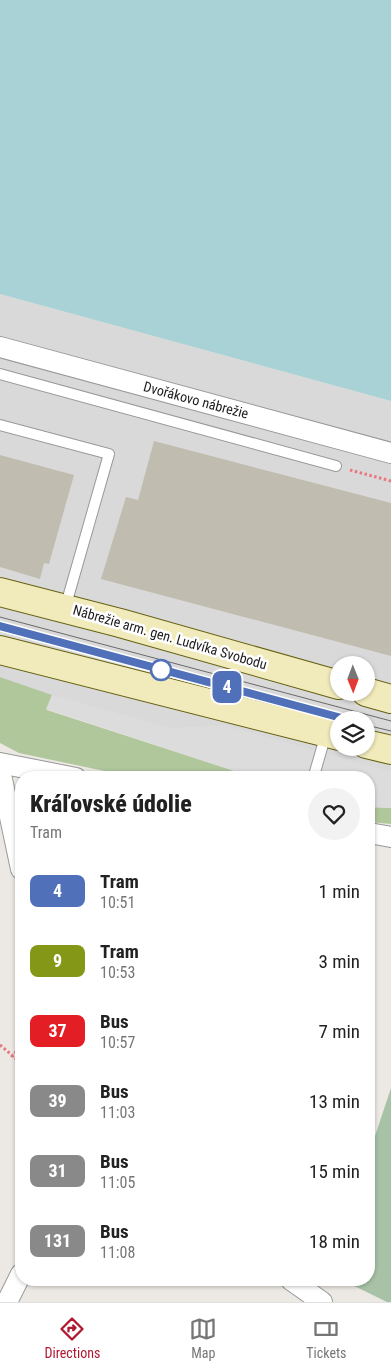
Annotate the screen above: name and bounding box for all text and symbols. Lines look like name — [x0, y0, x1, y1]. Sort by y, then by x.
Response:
street label: Dvořákovo nábrežie — [142, 378, 251, 422]
street label: Nábrežie arm. gen. Ludvíka Svobodu — [71, 602, 269, 672]
north arrow — [330, 656, 375, 701]
map controls — [330, 656, 375, 756]
unlabelled marker — [150, 659, 172, 681]
line badge: 4 — [211, 671, 243, 703]
text: 4 — [222, 676, 232, 697]
button: layers — [330, 711, 375, 756]
button: heart — [308, 788, 360, 840]
text: Kráľovské údolie — [30, 790, 192, 818]
text: Tram — [30, 823, 62, 842]
text: Tram — [100, 870, 139, 893]
text: 4 — [53, 880, 62, 901]
text: 1 min — [318, 880, 360, 903]
text: 10:51 — [100, 893, 135, 912]
text: Tram — [100, 940, 139, 963]
text: 9 — [53, 950, 62, 971]
text: 3 min — [318, 950, 360, 973]
text: 10:53 — [100, 963, 135, 982]
text: Bus — [100, 1010, 129, 1033]
text: 37 — [48, 1020, 67, 1041]
text: 7 min — [318, 1020, 360, 1043]
text: 10:57 — [100, 1033, 135, 1052]
text: Bus — [100, 1080, 129, 1103]
text: 39 — [48, 1090, 67, 1111]
text: 13 min — [309, 1090, 360, 1113]
text: 11:03 — [100, 1103, 135, 1122]
text: Bus — [100, 1150, 129, 1173]
text: 31 — [48, 1160, 67, 1181]
text: 15 min — [309, 1160, 360, 1183]
text: 11:05 — [100, 1173, 135, 1192]
text: Bus — [100, 1220, 129, 1243]
text: 131 — [44, 1230, 71, 1251]
text: 18 min — [309, 1230, 360, 1253]
text: 11:08 — [100, 1243, 135, 1262]
tab: Directions — [44, 1315, 100, 1361]
tab: Map — [189, 1315, 217, 1361]
tab: Tickets — [306, 1315, 347, 1361]

